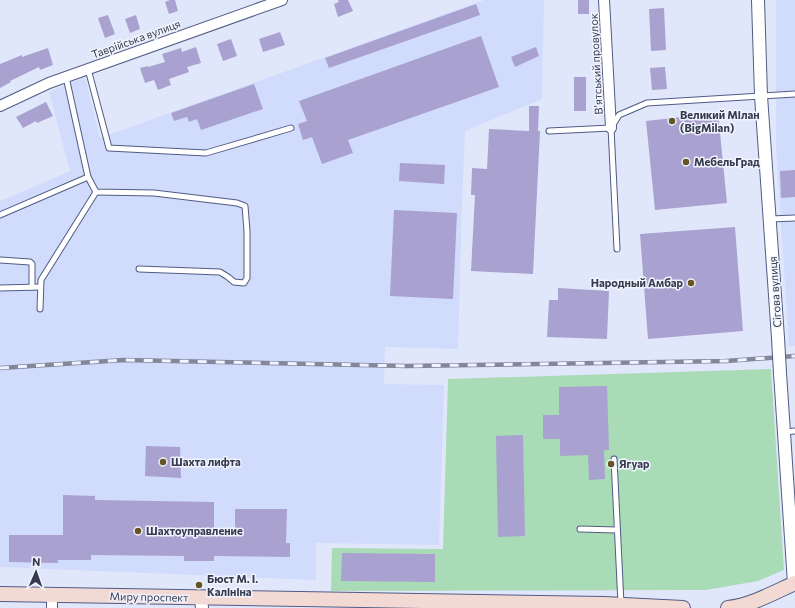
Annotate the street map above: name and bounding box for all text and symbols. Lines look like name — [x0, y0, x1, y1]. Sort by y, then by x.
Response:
street label: В’ятський провулок — [586, 13, 605, 115]
street label: Таврійська вулиця — [89, 16, 182, 61]
place label: Великий Мілан (BigMilan) — [680, 108, 760, 134]
marker: Великий Мілан (BigMilan) — [667, 116, 677, 126]
place label: МебельГрад — [694, 155, 760, 168]
marker: МебельГрад — [681, 157, 691, 167]
street label: Сігова вулиця — [766, 256, 783, 328]
place label: Народный Амбар — [591, 276, 684, 289]
marker: Народный Амбар — [686, 278, 696, 288]
place label: Шахта лифта — [171, 455, 241, 468]
marker: Шахта лифта — [158, 457, 168, 467]
place label: Ягуар — [619, 457, 650, 470]
marker: Ягуар — [606, 459, 616, 469]
place label: Шахтоуправление — [146, 524, 243, 537]
marker: Шахтоуправление — [133, 526, 143, 536]
north arrow — [16, 552, 56, 592]
text: N — [32, 555, 41, 568]
place label: Бюст М. І. Калініна — [207, 572, 258, 598]
marker: Бюст М. І. Калініна — [194, 580, 204, 590]
street label: Миру проспект — [110, 589, 188, 604]

